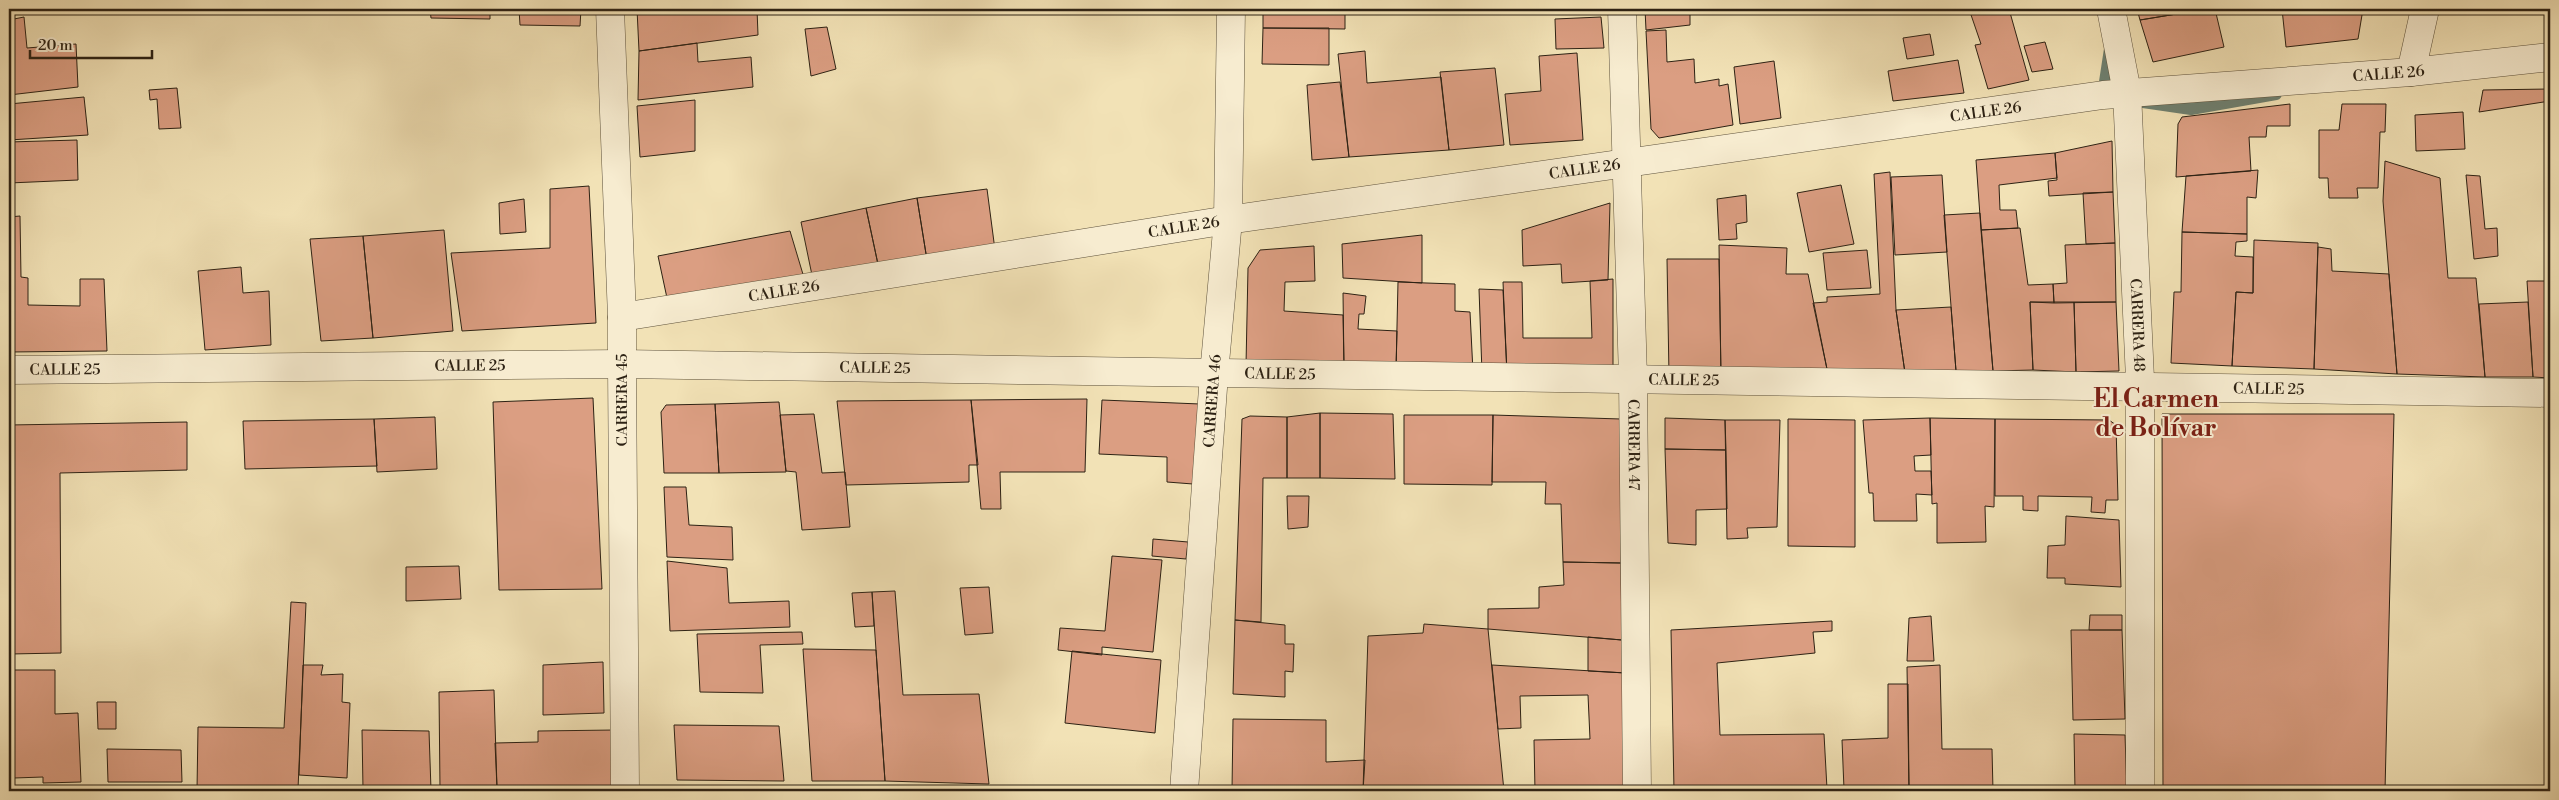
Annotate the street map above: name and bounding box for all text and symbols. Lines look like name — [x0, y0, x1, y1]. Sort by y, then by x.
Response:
scale bar — [30, 28, 152, 60]
text: 20 m — [38, 36, 73, 55]
street label: CALLE 26 — [2352, 61, 2426, 86]
street label: CALLE 26 — [1949, 97, 2023, 126]
street label: CALLE 26 — [1548, 155, 1622, 184]
street label: CALLE 26 — [1147, 212, 1221, 242]
street label: CALLE 26 — [747, 276, 821, 306]
street label: CARRERA 48 — [2126, 278, 2149, 373]
street label: CARRERA 46 — [1199, 353, 1225, 448]
street label: CARRERA 45 — [613, 354, 632, 446]
street label: CALLE 25 — [434, 356, 506, 375]
street label: CALLE 25 — [839, 358, 911, 378]
street label: CALLE 25 — [29, 360, 101, 379]
street label: CALLE 25 — [1244, 364, 1316, 384]
street label: CALLE 25 — [1648, 370, 1720, 390]
street label: CALLE 25 — [2233, 379, 2305, 399]
district label: El Carmen de Bolívar — [2093, 384, 2219, 444]
street label: CARRERA 47 — [1624, 399, 1644, 491]

